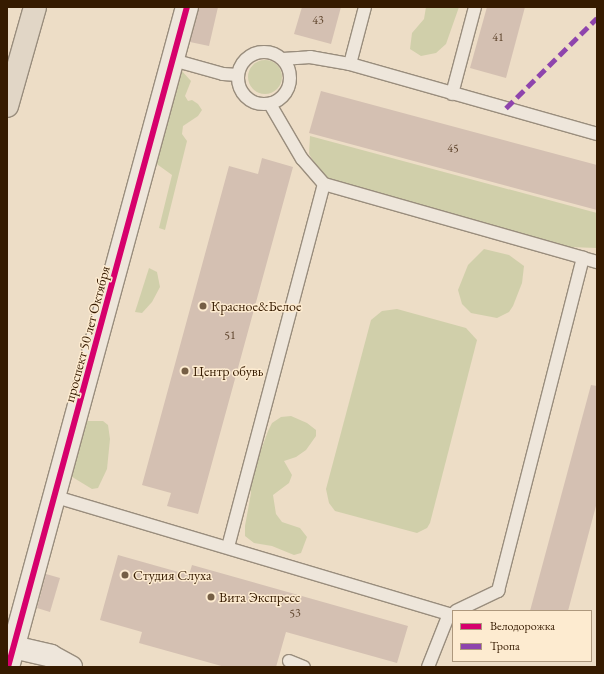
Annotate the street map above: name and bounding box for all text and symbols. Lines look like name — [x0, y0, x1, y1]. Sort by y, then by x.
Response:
house number: 43 — [312, 14, 324, 28]
house number: 41 — [492, 31, 504, 45]
house number: 45 — [447, 142, 459, 156]
street label: проспект 50 лет Октября — [61, 264, 113, 404]
place label: Красное&Белое — [211, 298, 301, 314]
marker: Красное&Белое — [198, 301, 208, 311]
house number: 51 — [224, 329, 236, 343]
place label: Центр обувь — [193, 363, 263, 379]
marker: Центр обувь — [180, 366, 190, 376]
place label: Студия Слуха — [133, 567, 211, 583]
marker: Студия Слуха — [120, 570, 130, 580]
place label: Вита Экспресс — [219, 589, 300, 605]
marker: Вита Экспресс — [206, 592, 216, 602]
house number: 53 — [289, 607, 301, 621]
legend — [452, 610, 592, 662]
text: Велодорожка — [490, 618, 555, 634]
text: Тропа — [490, 638, 520, 654]

